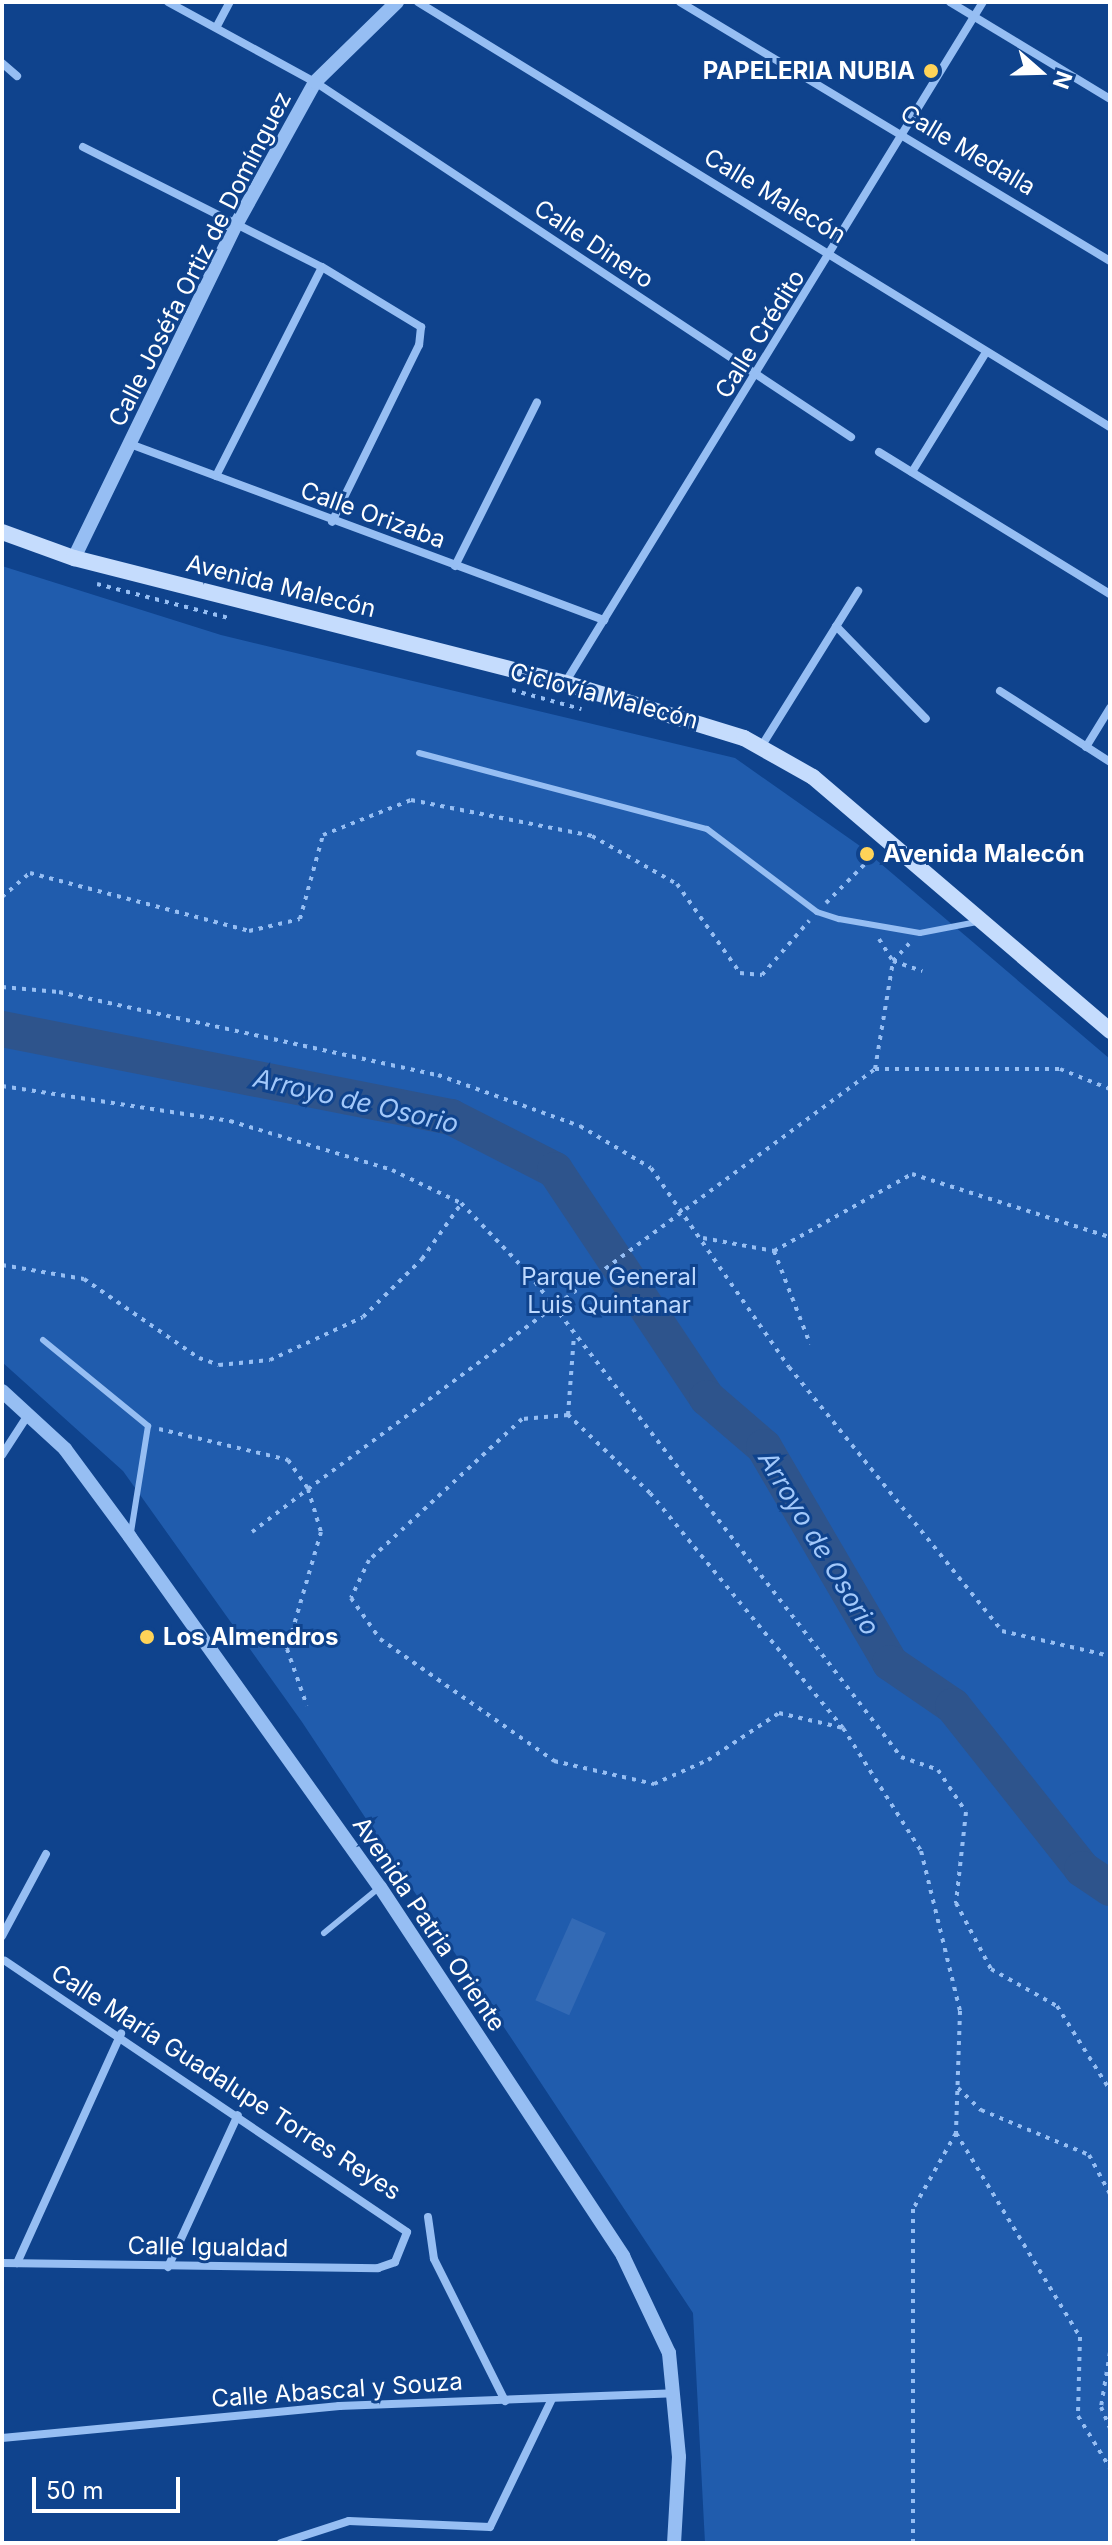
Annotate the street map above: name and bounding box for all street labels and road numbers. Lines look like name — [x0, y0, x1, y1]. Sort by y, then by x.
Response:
street label: Calle Joséfa Ortiz de Domínguez — [103, 87, 297, 431]
street label: Calle Medalla — [895, 98, 1041, 202]
street label: Calle Malecón — [699, 142, 851, 250]
street label: Calle Dinero — [529, 194, 659, 294]
street label: Calle Crédito — [709, 264, 811, 404]
street label: Calle Orizaba — [297, 475, 449, 555]
street label: Avenida Malecón — [183, 549, 379, 623]
street label: Ciclovía Malecón — [507, 657, 701, 735]
street label: Avenida Patria Oriente — [347, 1811, 511, 2037]
street label: Calle María Guadalupe Torres Reyes — [46, 1958, 406, 2206]
street label: Calle Igualdad — [127, 2231, 289, 2263]
street label: Calle Abascal y Souza — [210, 2367, 464, 2413]

